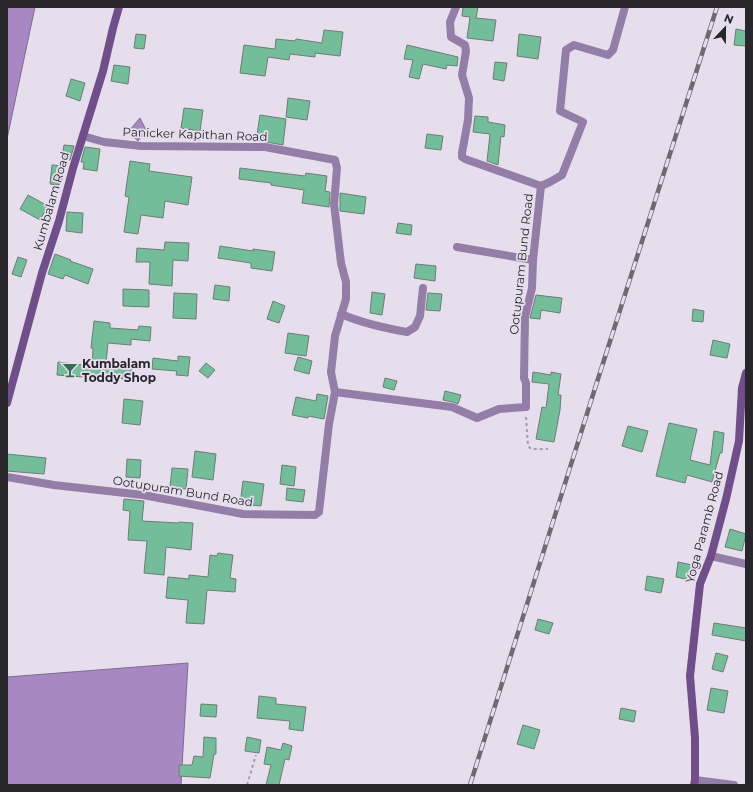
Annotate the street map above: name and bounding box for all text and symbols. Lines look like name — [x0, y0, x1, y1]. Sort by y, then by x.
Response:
north arrow — [705, 8, 745, 48]
text: N — [722, 11, 735, 27]
street label: Panicker Kapithan Road — [122, 124, 268, 144]
street label: Kumbalam Road — [30, 150, 72, 252]
street label: Ootupuram Bund Road — [506, 193, 536, 335]
place label: Kumbalam Toddy Shop — [82, 356, 156, 385]
bar icon: Kumbalam Toddy Shop — [61, 361, 79, 379]
street label: Yoga Paramb Road — [682, 469, 726, 585]
street label: Ootupuram Bund Road — [112, 472, 254, 510]

